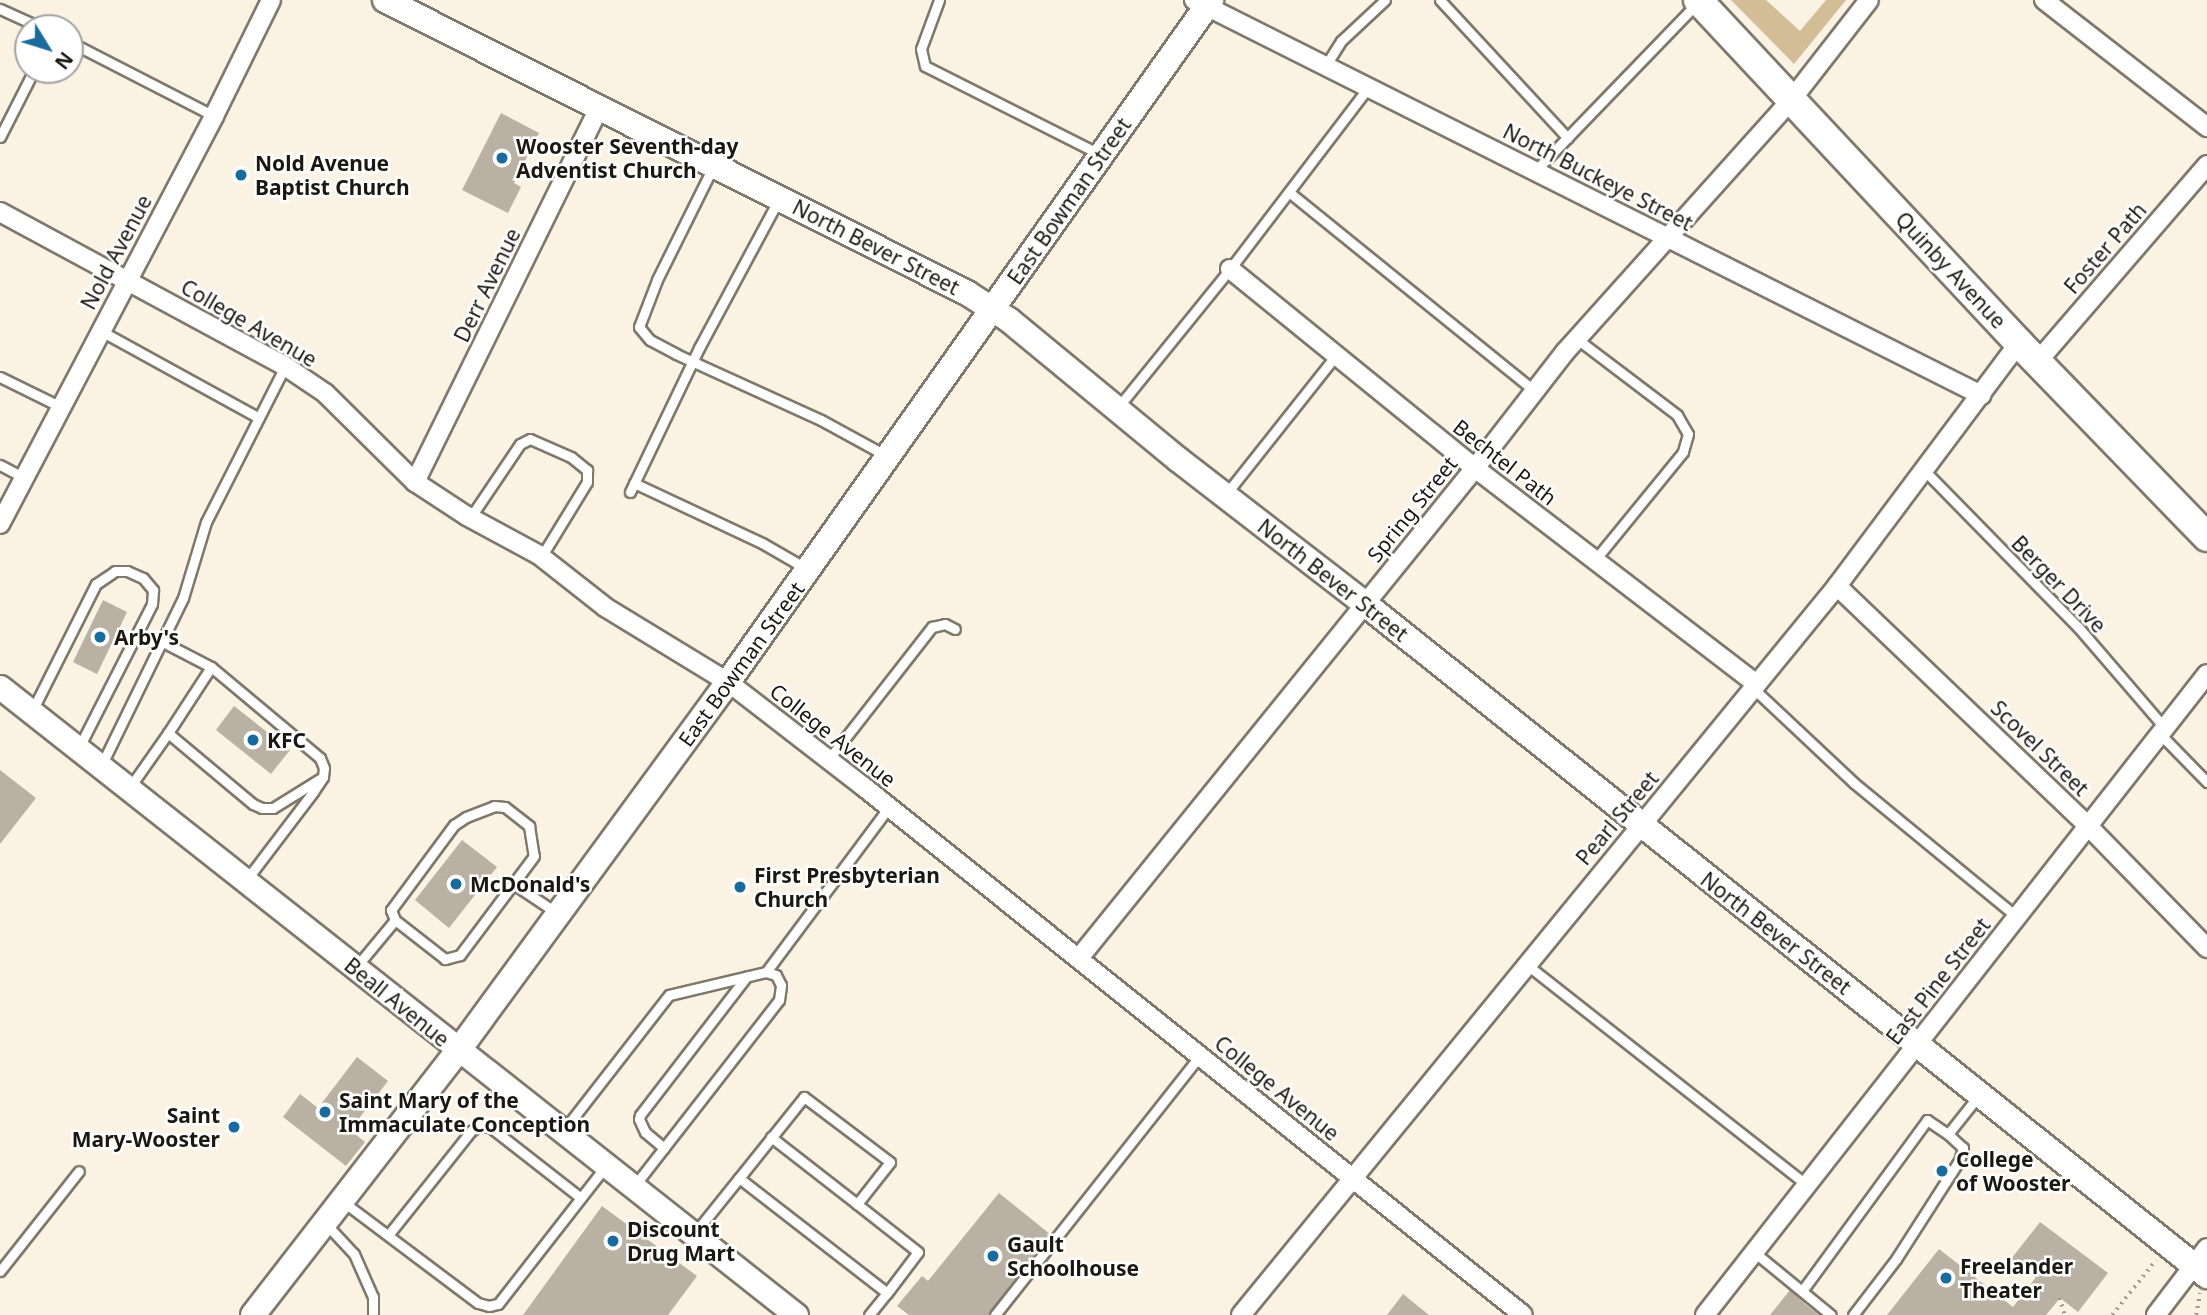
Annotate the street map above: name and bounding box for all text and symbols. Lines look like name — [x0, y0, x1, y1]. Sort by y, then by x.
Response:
north arrow — [14, 14, 84, 84]
text: N — [49, 47, 79, 75]
street label: East Bowman Street — [1002, 113, 1136, 289]
street label: North Buckeye Street — [1499, 118, 1697, 236]
place label: Wooster Seventh-day Adventist Church — [516, 133, 738, 183]
place label: Nold Avenue Baptist Church — [255, 150, 410, 200]
marker: Wooster Seventh-day Adventist Church — [494, 150, 510, 166]
marker: Nold Avenue Baptist Church — [233, 167, 249, 183]
street label: Nold Avenue — [75, 190, 157, 314]
street label: North Bever Street — [788, 194, 964, 300]
street label: Foster Path — [2059, 197, 2151, 299]
street label: Quinby Avenue — [1891, 206, 2011, 334]
street label: Derr Avenue — [449, 224, 525, 346]
street label: College Avenue — [177, 274, 321, 372]
street label: Bechtel Path — [1448, 414, 1562, 510]
street label: Spring Street — [1362, 451, 1462, 567]
street label: North Bever Street — [1253, 514, 1413, 646]
street label: Berger Drive — [2007, 530, 2111, 638]
street label: East Bowman Street — [673, 577, 809, 751]
place label: Arby's — [114, 624, 179, 650]
marker: Arby's — [92, 629, 108, 645]
street label: College Avenue — [765, 678, 901, 792]
street label: Scovel Street — [1986, 695, 2094, 801]
place label: KFC — [267, 727, 306, 753]
marker: KFC — [245, 732, 261, 748]
street label: Pearl Street — [1571, 766, 1663, 870]
place label: First Presbyterian Church — [754, 862, 940, 912]
street label: North Bever Street — [1696, 867, 1856, 999]
place label: McDonald's — [470, 871, 590, 897]
marker: McDonald's — [448, 876, 464, 892]
marker: First Presbyterian Church — [732, 879, 748, 895]
street label: East Pine Street — [1881, 913, 1995, 1049]
street label: Beall Avenue — [340, 952, 454, 1052]
street label: College Avenue — [1210, 1030, 1344, 1146]
place label: Saint Mary of the Immaculate Conception — [339, 1087, 590, 1137]
place label: Saint Mary-Wooster — [72, 1102, 220, 1152]
marker: Saint Mary of the Immaculate Conception — [317, 1104, 333, 1120]
marker: Saint Mary-Wooster — [226, 1119, 242, 1135]
place label: College of Wooster — [1956, 1146, 2070, 1196]
marker: College of Wooster — [1934, 1163, 1950, 1179]
place label: Discount Drug Mart — [627, 1216, 735, 1266]
place label: Gault Schoolhouse — [1007, 1231, 1139, 1281]
marker: Discount Drug Mart — [605, 1233, 621, 1249]
marker: Gault Schoolhouse — [985, 1248, 1001, 1264]
place label: Freelander Theater — [1960, 1253, 2073, 1303]
marker: Freelander Theater — [1938, 1270, 1954, 1286]

